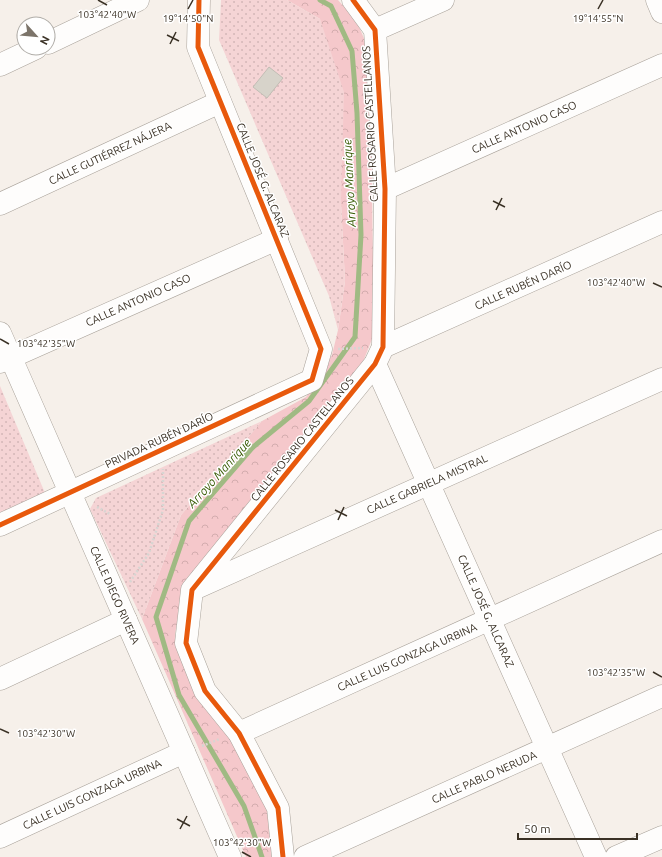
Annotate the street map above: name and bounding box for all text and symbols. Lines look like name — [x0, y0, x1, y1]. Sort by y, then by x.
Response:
text: 103°42'40"W — [78, 9, 136, 20]
text: 19°14'50"N — [163, 13, 213, 24]
text: 19°14'55"N — [573, 13, 623, 24]
north arrow — [16, 16, 56, 56]
text: N — [38, 34, 52, 47]
street label: CALLE ROSARIO CASTELLANOS — [360, 45, 380, 202]
street label: CALLE ANTONIO CASO — [470, 98, 578, 156]
street label: CALLE GUTIÉRREZ NÁJERA — [46, 118, 174, 187]
street label: CALLE JOSÉ G. ALCARAZ — [235, 121, 292, 239]
water label: Arroyo Manrique — [340, 139, 358, 228]
street label: CALLE RUBÉN DARÍO — [472, 257, 573, 312]
street label: CALLE ANTONIO CASO — [84, 271, 192, 329]
text: 103°42'40"W — [587, 277, 645, 288]
text: 103°42'35"W — [17, 338, 75, 349]
street label: CALLE ROSARIO CASTELLANOS — [248, 374, 356, 503]
street label: PRIVADA RUBÉN DARÍO — [103, 409, 215, 470]
water label: Arroyo Manrique — [184, 436, 253, 511]
street label: CALLE GABRIELA MISTRAL — [365, 452, 490, 516]
street label: CALLE DIEGO RIVERA — [88, 544, 142, 647]
street label: CALLE JOSÉ G. ALCARAZ — [456, 552, 517, 669]
street label: CALLE LUIS GONZAGA URBINA — [335, 620, 479, 693]
text: 103°42'35"W — [587, 667, 645, 678]
text: 103°42'30"W — [17, 728, 75, 739]
street label: CALLE PABLO NERUDA — [430, 748, 539, 806]
street label: CALLE LUIS GONZAGA URBINA — [21, 756, 164, 831]
scale bar — [518, 815, 637, 841]
text: 50 m — [524, 822, 551, 835]
text: 103°42'30"W — [213, 837, 271, 848]

